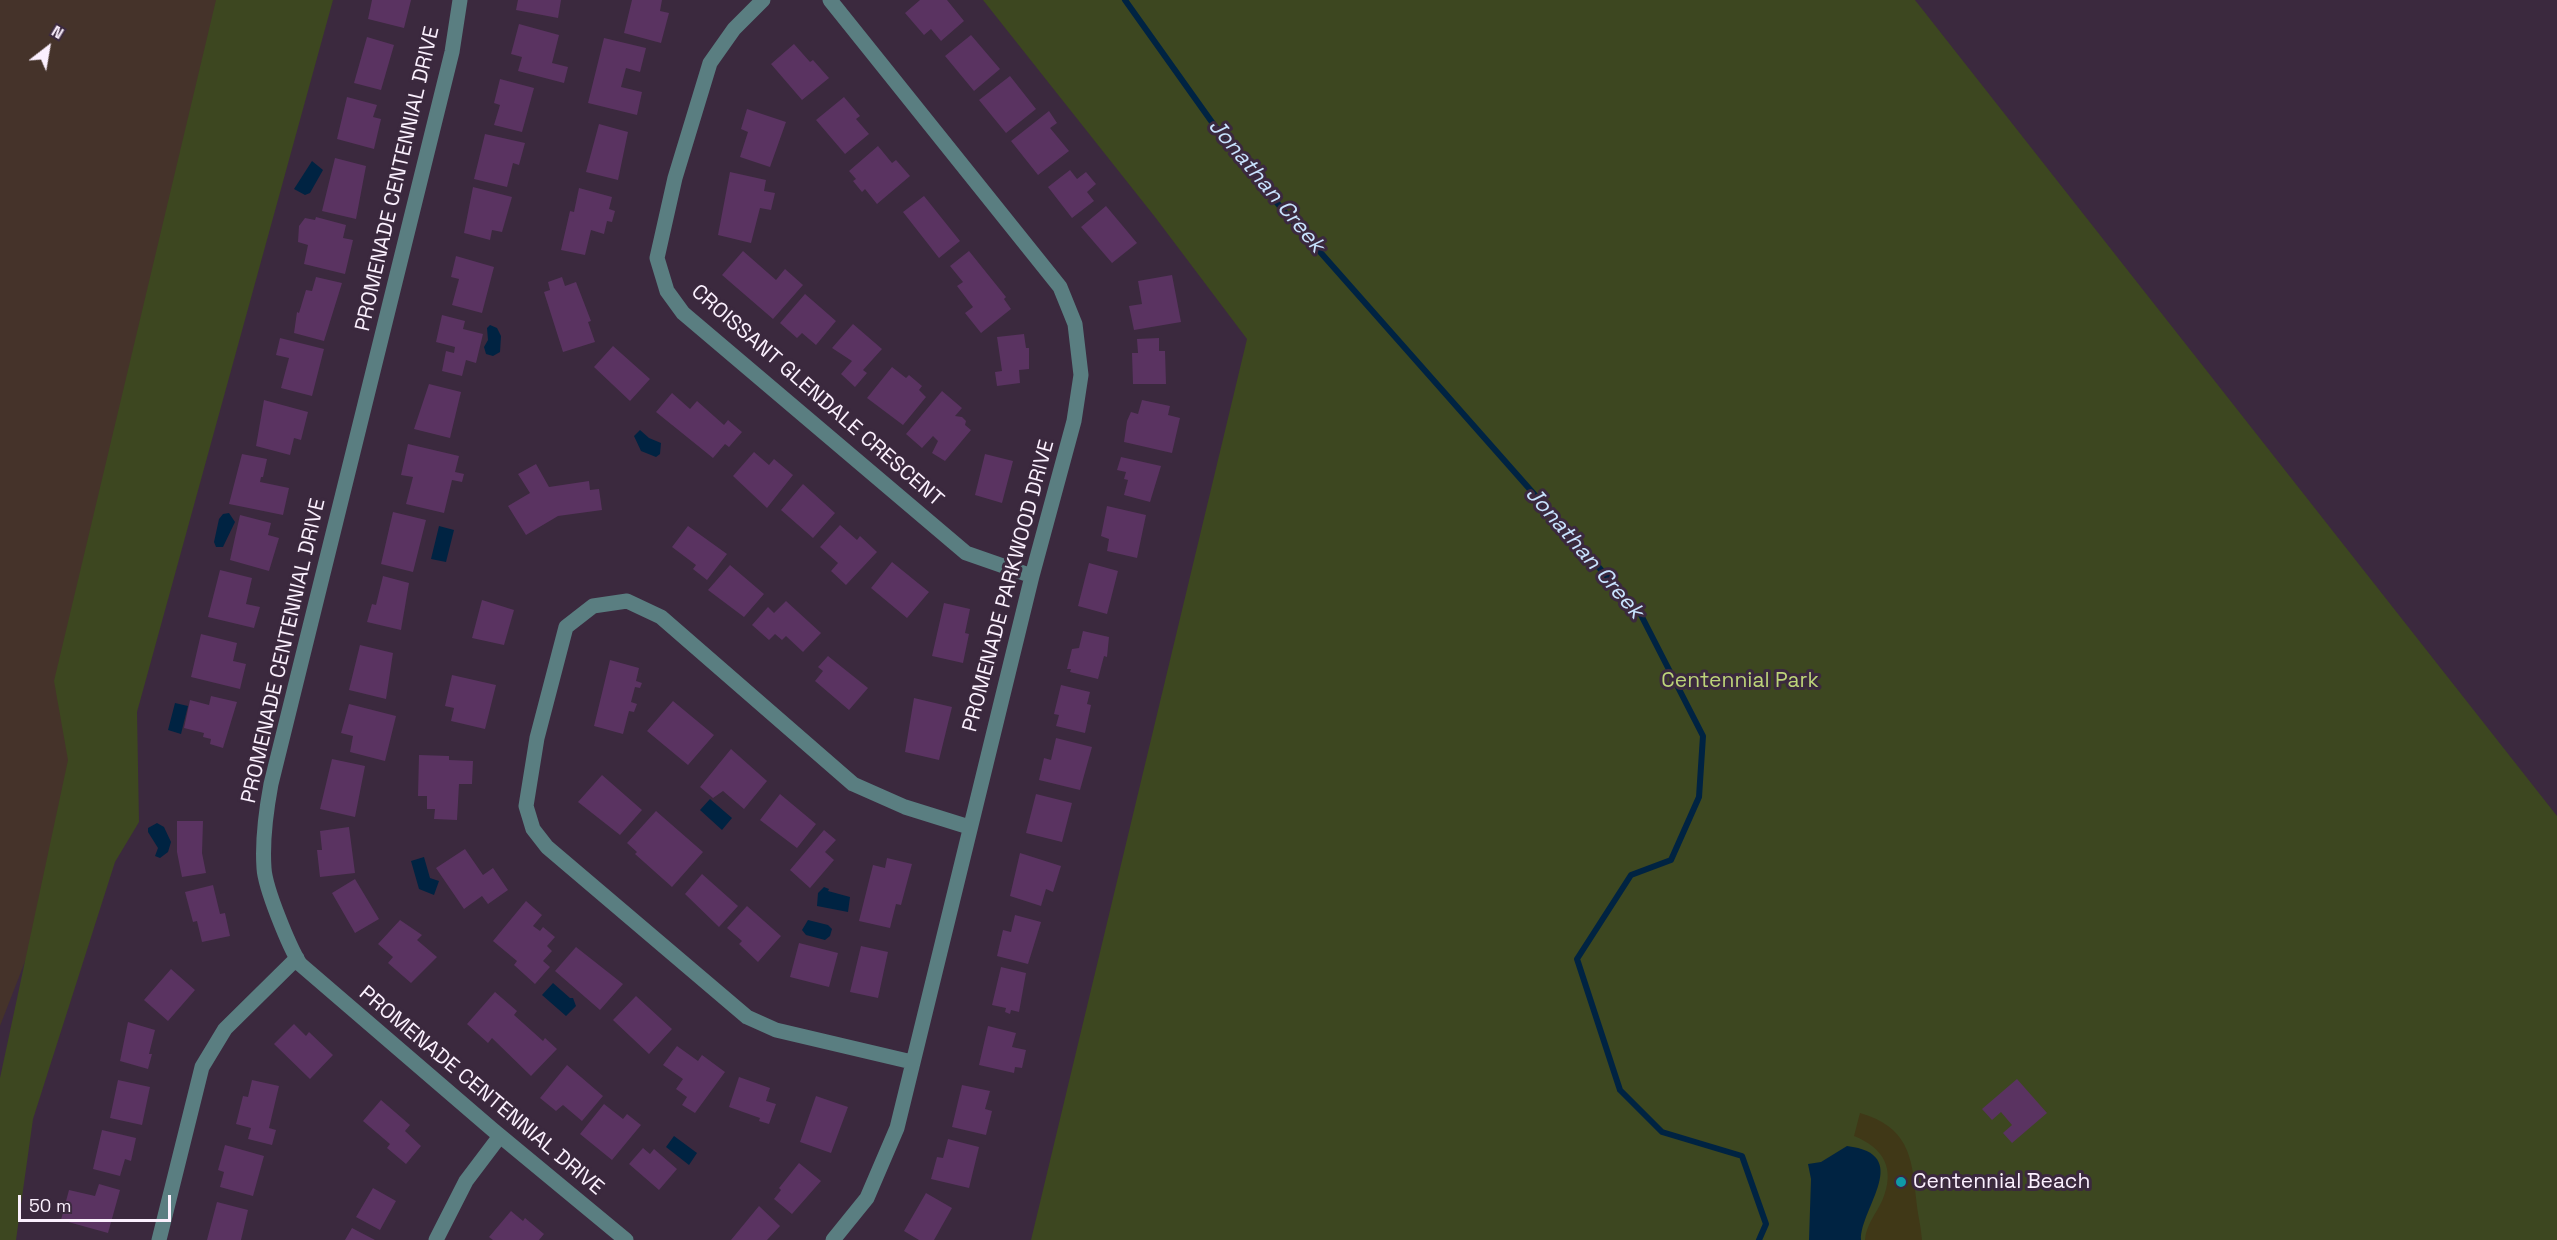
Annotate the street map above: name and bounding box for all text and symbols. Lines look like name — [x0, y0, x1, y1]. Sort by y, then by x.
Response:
north arrow — [18, 18, 78, 78]
text: N — [48, 20, 68, 44]
street label: PROMENADE CENTENNIAL DRIVE — [351, 24, 445, 334]
water label: Jonathan Creek — [1202, 114, 1330, 258]
street label: CROISSANT GLENDALE CRESCENT — [686, 279, 948, 513]
street label: PROMENADE PARKWOOD DRIVE — [958, 437, 1060, 735]
water label: Jonathan Creek — [1519, 481, 1649, 625]
street label: PROMENADE CENTENNIAL DRIVE — [237, 496, 331, 806]
park label: Centennial Park — [1661, 668, 1819, 694]
street label: PROMENADE CENTENNIAL DRIVE — [353, 981, 609, 1201]
place label: Centennial Beach — [1913, 1169, 2090, 1195]
marker: Centennial Beach — [1894, 1175, 1908, 1189]
scale bar — [21, 1183, 174, 1221]
text: 50 m — [29, 1194, 71, 1217]

